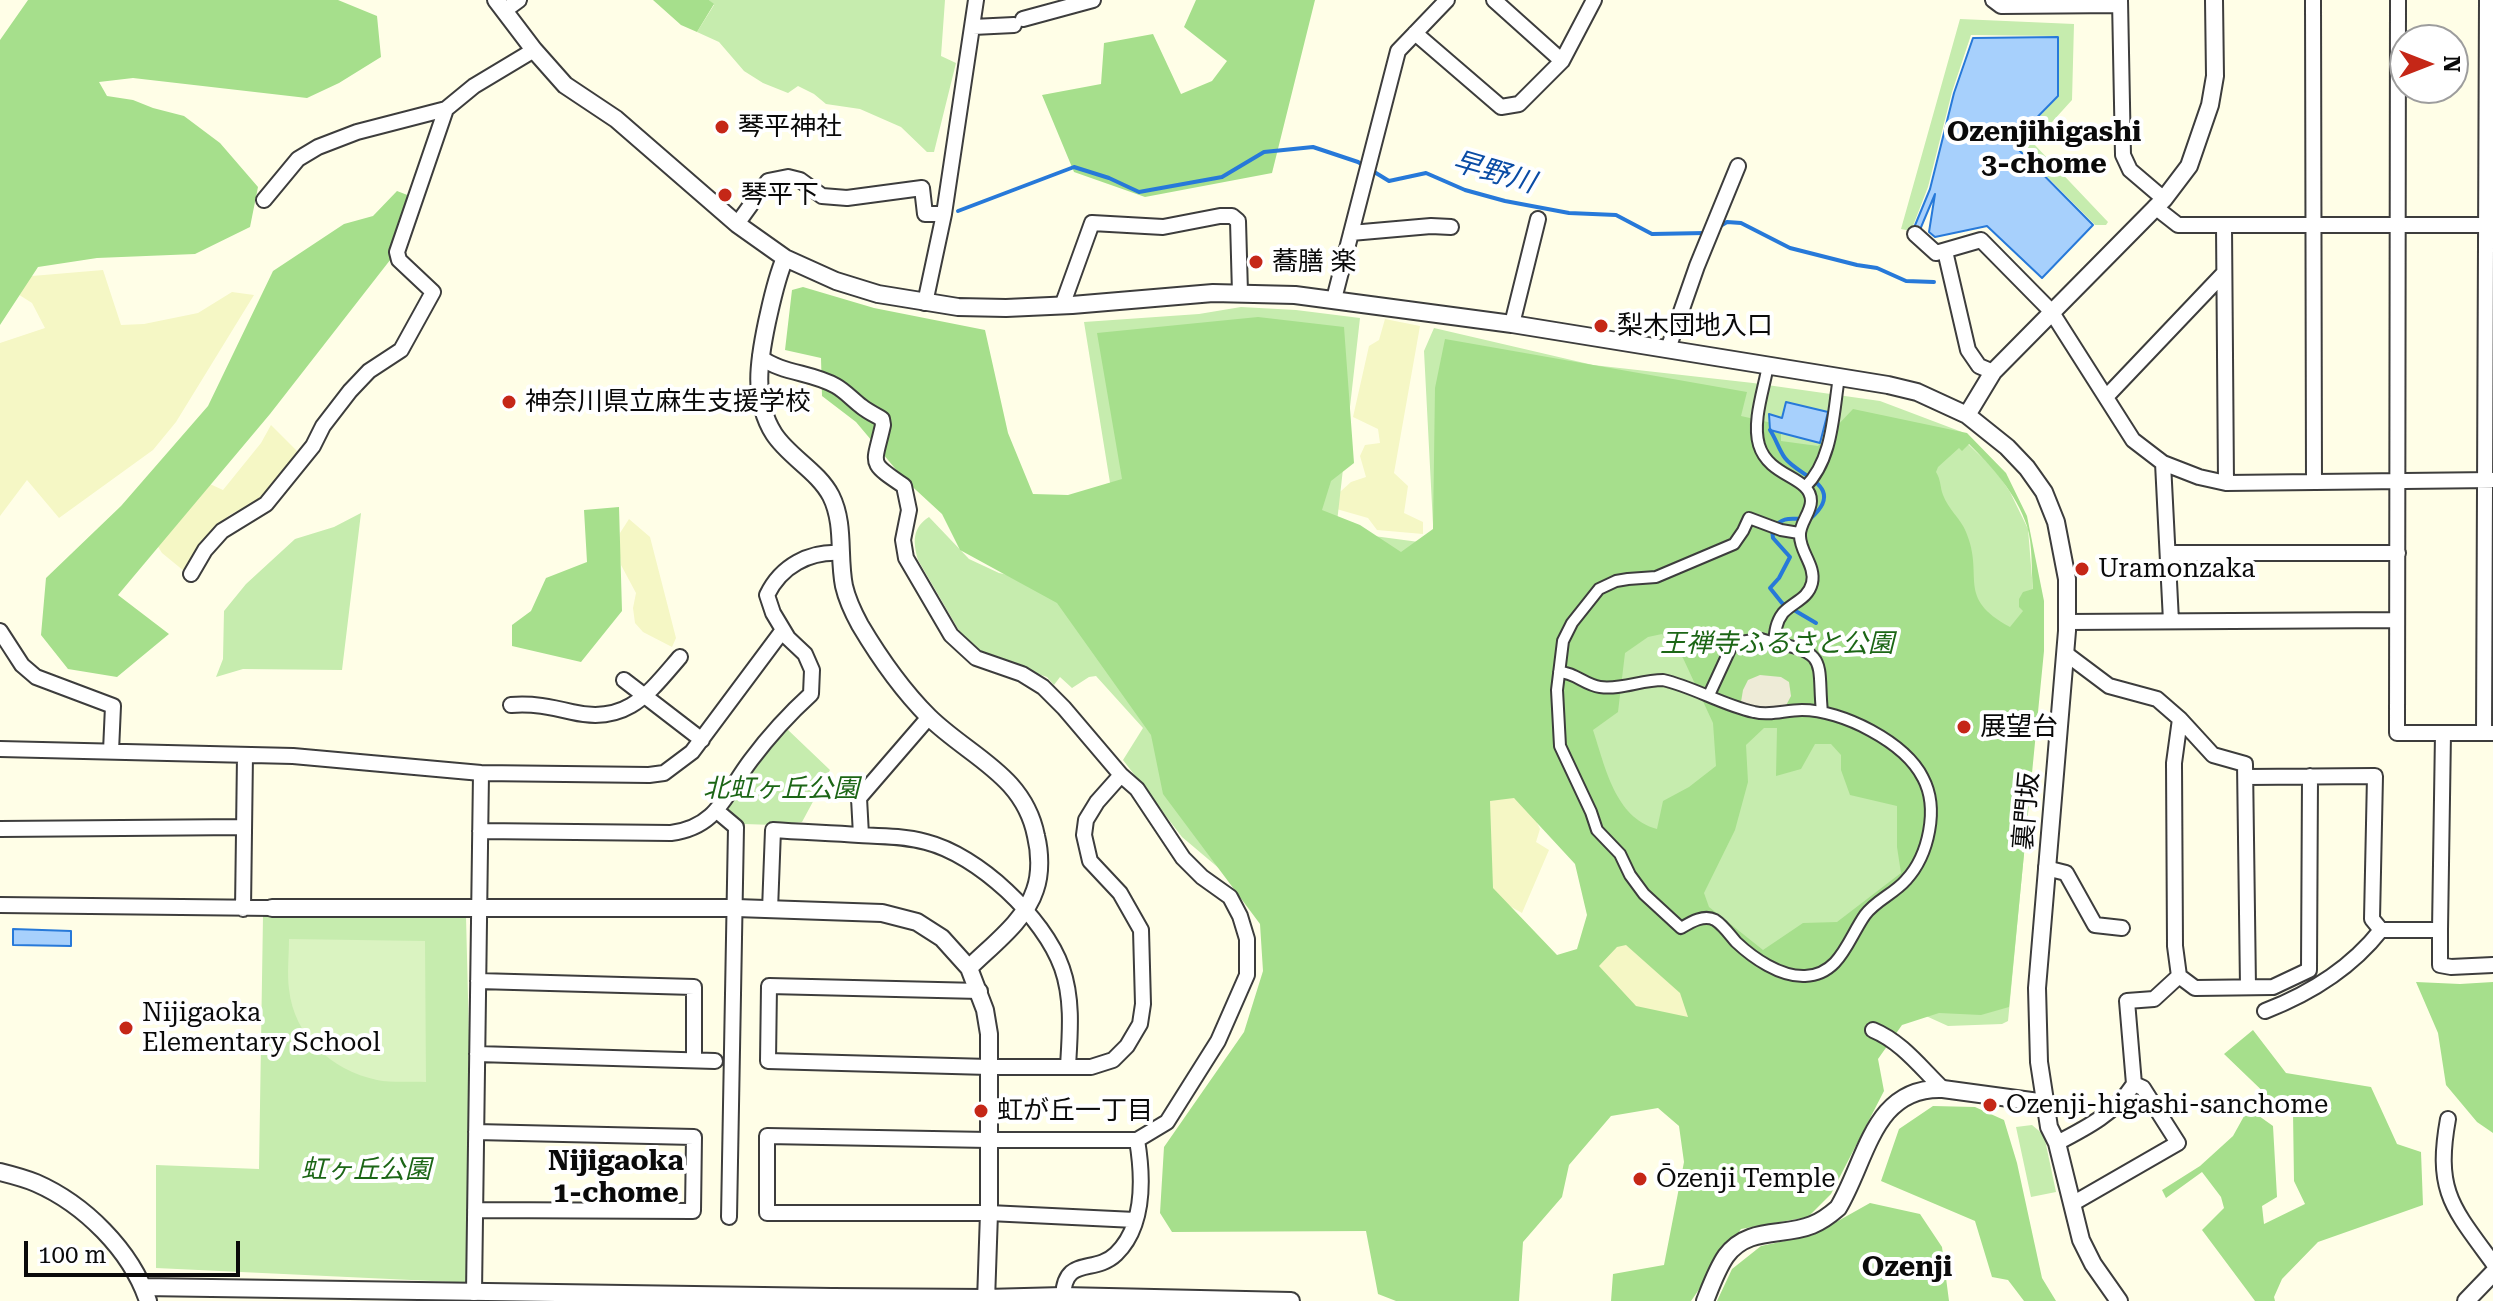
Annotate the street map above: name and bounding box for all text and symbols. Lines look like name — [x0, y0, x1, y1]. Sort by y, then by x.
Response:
north arrow — [2389, 24, 2469, 104]
text: N — [2439, 56, 2464, 72]
place label: 琴平神社 — [738, 111, 842, 143]
district label: Ozenjihigashi 3-chome — [1947, 116, 2141, 182]
marker: 琴平神社 — [713, 118, 731, 136]
water label: 早野川 — [1449, 145, 1539, 201]
place label: 琴平下 — [741, 179, 819, 211]
marker: 琴平下 — [716, 186, 734, 204]
place label: 蕎膳 楽 — [1272, 246, 1357, 278]
marker: 蕎膳 楽 — [1247, 253, 1265, 271]
place label: 梨木団地入口 — [1617, 310, 1773, 342]
marker: 梨木団地入口 — [1592, 317, 1610, 335]
place label: 神奈川県立麻生支援学校 — [525, 386, 811, 418]
marker: 神奈川県立麻生支援学校 — [500, 393, 518, 411]
place label: Uramonzaka — [2098, 553, 2255, 585]
marker: Uramonzaka — [2073, 560, 2091, 578]
park label: 王禅寺ふるさと公園 — [1660, 628, 1894, 660]
place label: 展望台 — [1980, 711, 2058, 743]
marker: 展望台 — [1955, 718, 1973, 736]
street label: 裏門坂 — [2008, 771, 2046, 851]
park label: 北虹ヶ丘公園 — [703, 773, 859, 805]
place label: Nijigaoka Elementary School — [142, 997, 380, 1058]
marker: Nijigaoka Elementary School — [117, 1019, 135, 1037]
place label: Ozenji-higashi-sanchome — [2006, 1089, 2328, 1121]
place label: 虹が丘一丁目 — [997, 1095, 1153, 1127]
marker: Ozenji-higashi-sanchome — [1981, 1096, 1999, 1114]
marker: 虹が丘一丁目 — [972, 1102, 990, 1120]
district label: Nijigaoka 1-chome — [548, 1145, 684, 1211]
park label: 虹ヶ丘公園 — [301, 1154, 431, 1186]
place label: Ōzenji Temple — [1656, 1163, 1836, 1195]
marker: Ōzenji Temple — [1631, 1170, 1649, 1188]
scale bar — [28, 1225, 244, 1275]
text: 100 m — [38, 1241, 106, 1269]
district label: Ozenji — [1862, 1251, 1952, 1285]

